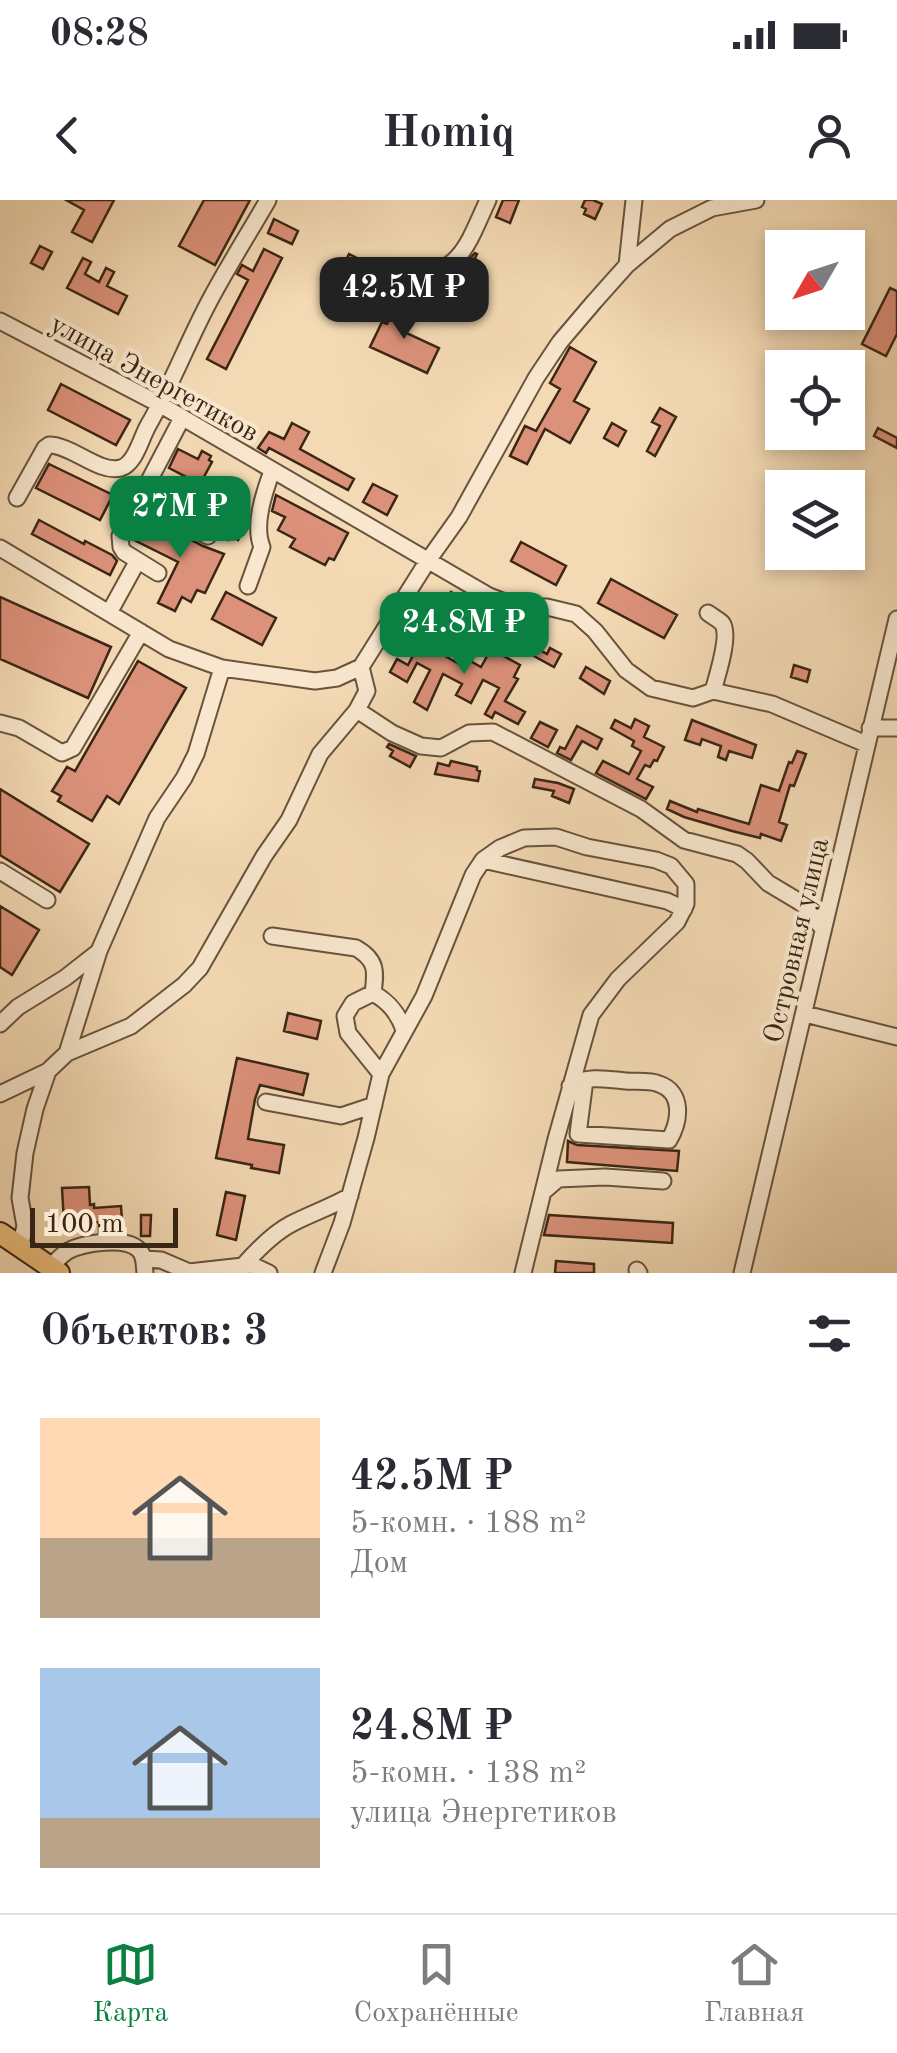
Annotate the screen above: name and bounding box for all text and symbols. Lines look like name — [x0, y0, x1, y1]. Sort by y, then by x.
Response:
text: 08:28 — [50, 16, 149, 54]
icon: back — [40, 108, 95, 163]
icon: person — [802, 108, 857, 163]
text: Homiq — [382, 112, 515, 157]
north arrow — [765, 230, 865, 330]
map controls — [765, 230, 865, 570]
pin: 42.5M ₽ — [312, 257, 496, 342]
text: 42.5M ₽ — [342, 273, 466, 305]
street label: улица Энергетиков — [45, 311, 262, 448]
button: locate — [765, 350, 865, 450]
button: layers — [765, 470, 865, 570]
pin: 27M ₽ — [110, 476, 250, 561]
text: 27M ₽ — [131, 492, 229, 524]
pin: 24.8M ₽ — [372, 592, 556, 677]
text: 24.8M ₽ — [402, 608, 526, 640]
street label: Островная улица — [761, 835, 835, 1046]
scale bar — [30, 1203, 178, 1248]
text: 100 m — [45, 1211, 124, 1239]
icon: filters — [802, 1306, 857, 1361]
text: Объектов: 3 — [40, 1312, 268, 1354]
text: 42.5M ₽ — [350, 1457, 513, 1499]
icon: home — [120, 1458, 240, 1578]
text: 5-комн. · 188 m² — [350, 1508, 586, 1540]
text: Дом — [350, 1548, 408, 1580]
text: 24.8M ₽ — [350, 1707, 513, 1749]
icon: home — [120, 1708, 240, 1828]
text: 5-комн. · 138 m² — [350, 1758, 586, 1790]
text: улица Энергетиков — [350, 1798, 617, 1830]
tab: Карта — [93, 1937, 168, 2032]
tab: Сохранённые — [353, 1937, 519, 2032]
tab: Главная — [704, 1937, 804, 2032]

